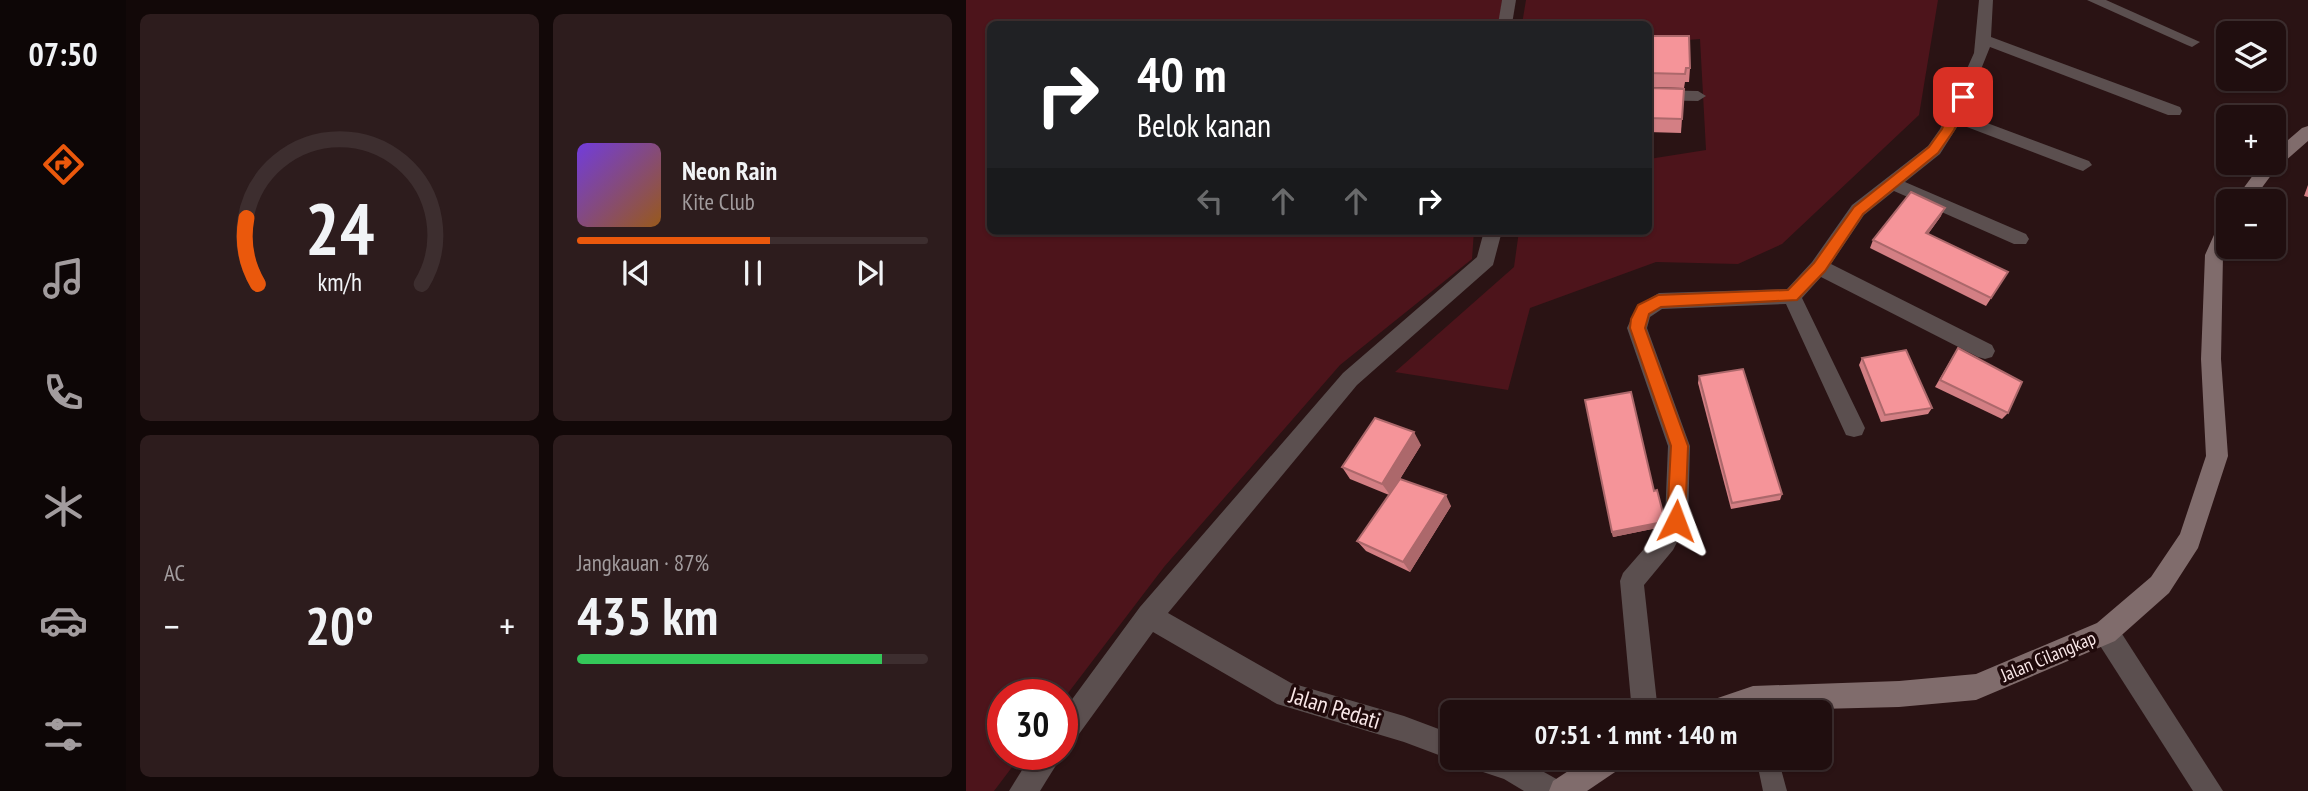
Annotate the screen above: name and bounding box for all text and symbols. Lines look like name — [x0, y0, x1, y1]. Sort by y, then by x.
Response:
map controls — [2216, 21, 2286, 259]
button: layers — [2216, 21, 2286, 91]
text: 07:50 — [28, 33, 98, 75]
text: 40 m — [1137, 42, 1226, 106]
icon: right — [1022, 49, 1113, 140]
pin — [1933, 67, 1993, 127]
icon: arrive — [1944, 78, 1982, 116]
text: Belok kanan — [1137, 104, 1271, 146]
button: + — [2216, 105, 2286, 175]
icon: directions — [39, 140, 88, 189]
text: Neon Rain — [682, 154, 777, 187]
text: 24 — [305, 180, 374, 274]
icon: left — [1191, 182, 1229, 220]
icon: ahead — [1264, 182, 1302, 220]
icon: ahead — [1337, 182, 1375, 220]
icon: right — [1410, 182, 1448, 220]
text: Kite Club — [682, 187, 755, 216]
button: − — [2216, 189, 2286, 259]
icon: music — [39, 254, 88, 303]
icon: previous — [617, 254, 655, 292]
icon: pause — [734, 254, 772, 292]
icon: next — [851, 254, 889, 292]
text: km/h — [317, 266, 362, 298]
icon: phone — [39, 368, 88, 417]
icon: climate — [39, 482, 88, 531]
position arrow — [1639, 484, 1713, 558]
text: Jangkauan · 87% — [577, 548, 709, 577]
text: AC — [164, 558, 185, 587]
text: 435 km — [577, 582, 718, 649]
text: 20° — [305, 592, 374, 659]
icon: car — [39, 596, 88, 645]
text: − — [164, 601, 180, 650]
text: + — [499, 601, 515, 650]
street label: Jalan Cilangkap — [1996, 625, 2099, 687]
speed limit sign: 30 — [987, 679, 1078, 770]
street label: Jalan Pedati — [1285, 680, 1384, 735]
icon: filters — [39, 710, 88, 759]
text: 07:51 · 1 mnt · 140 m — [1535, 718, 1737, 751]

